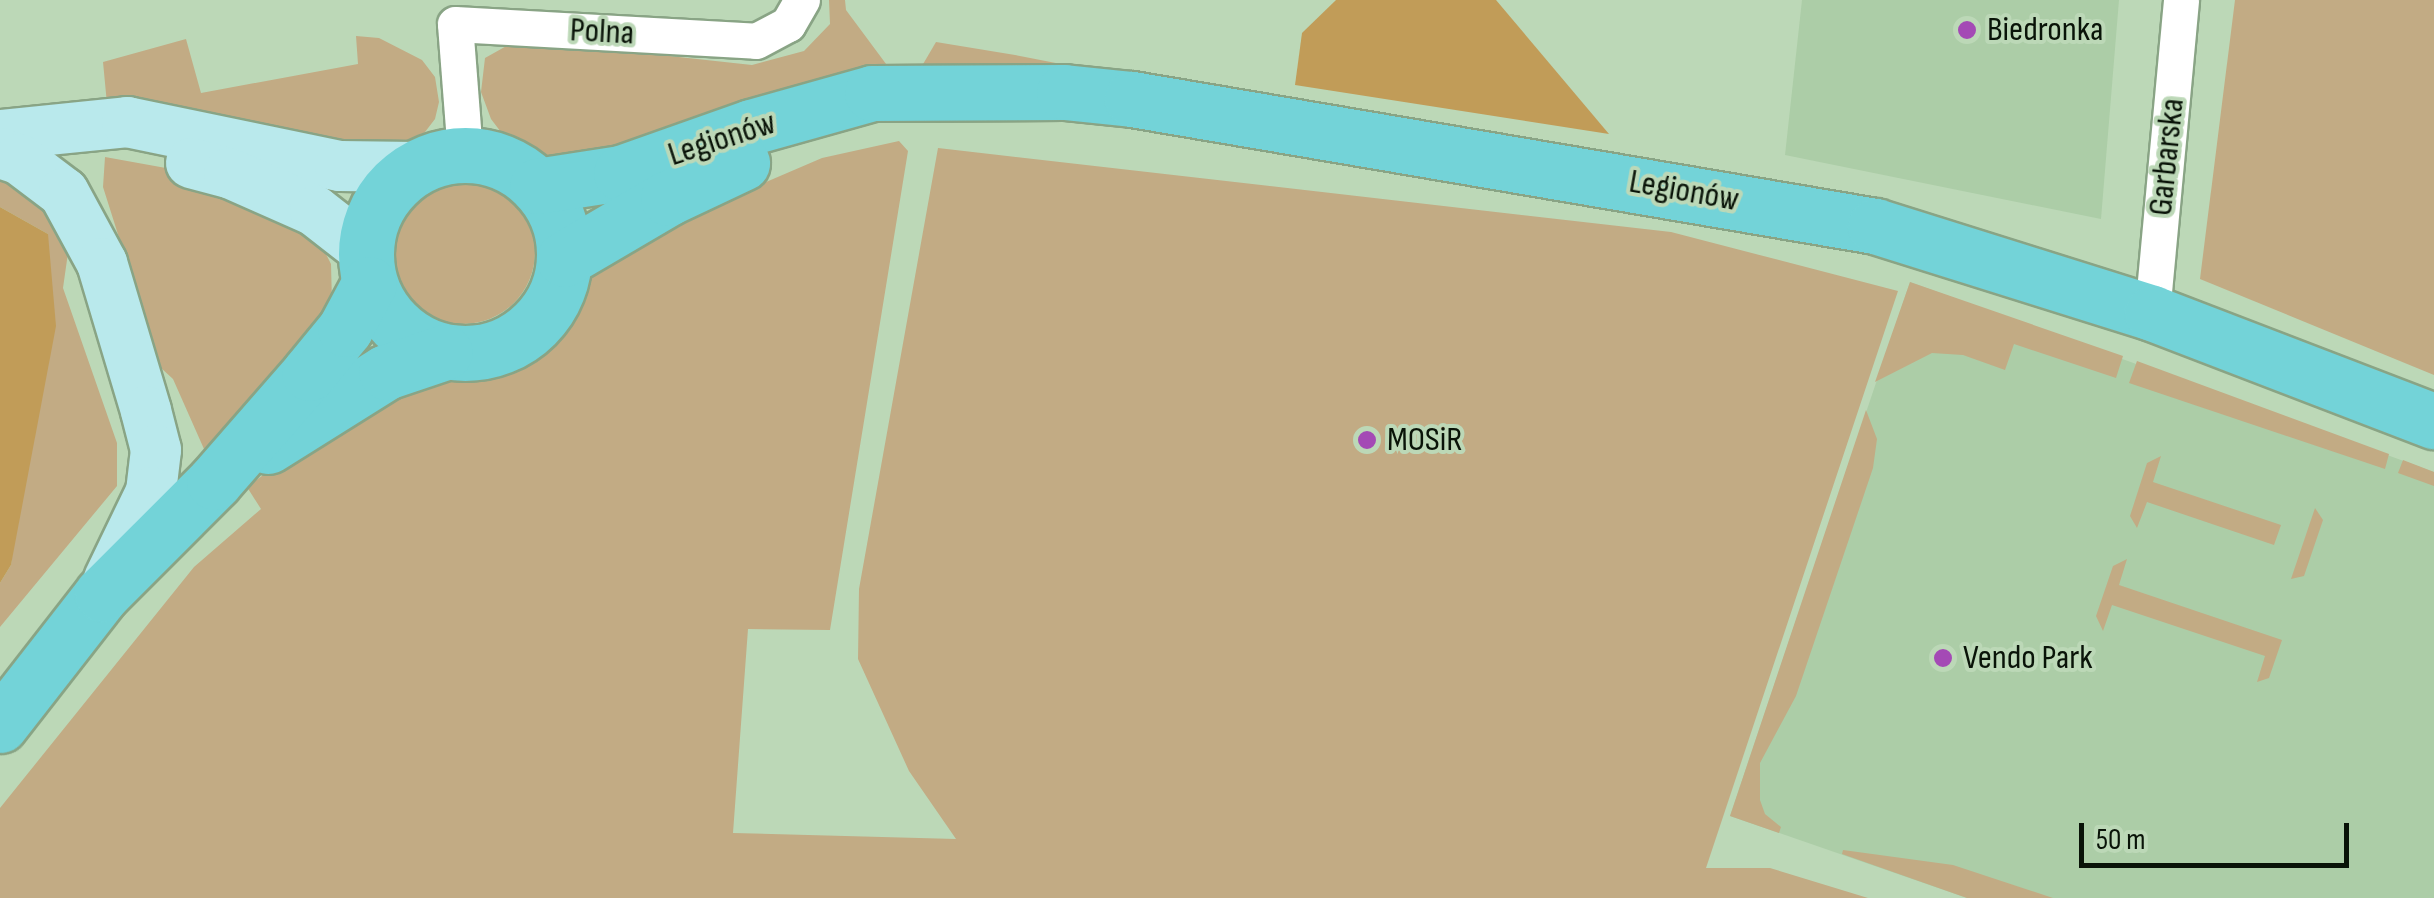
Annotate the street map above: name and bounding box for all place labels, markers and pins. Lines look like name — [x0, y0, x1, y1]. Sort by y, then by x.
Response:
place label: Biedronka — [1987, 9, 2104, 51]
marker: Biedronka — [1956, 19, 1978, 41]
place label: MOSiR — [1387, 419, 1462, 461]
marker: MOSiR — [1356, 429, 1378, 451]
place label: Vendo Park — [1963, 637, 2093, 679]
marker: Vendo Park — [1932, 647, 1954, 669]

